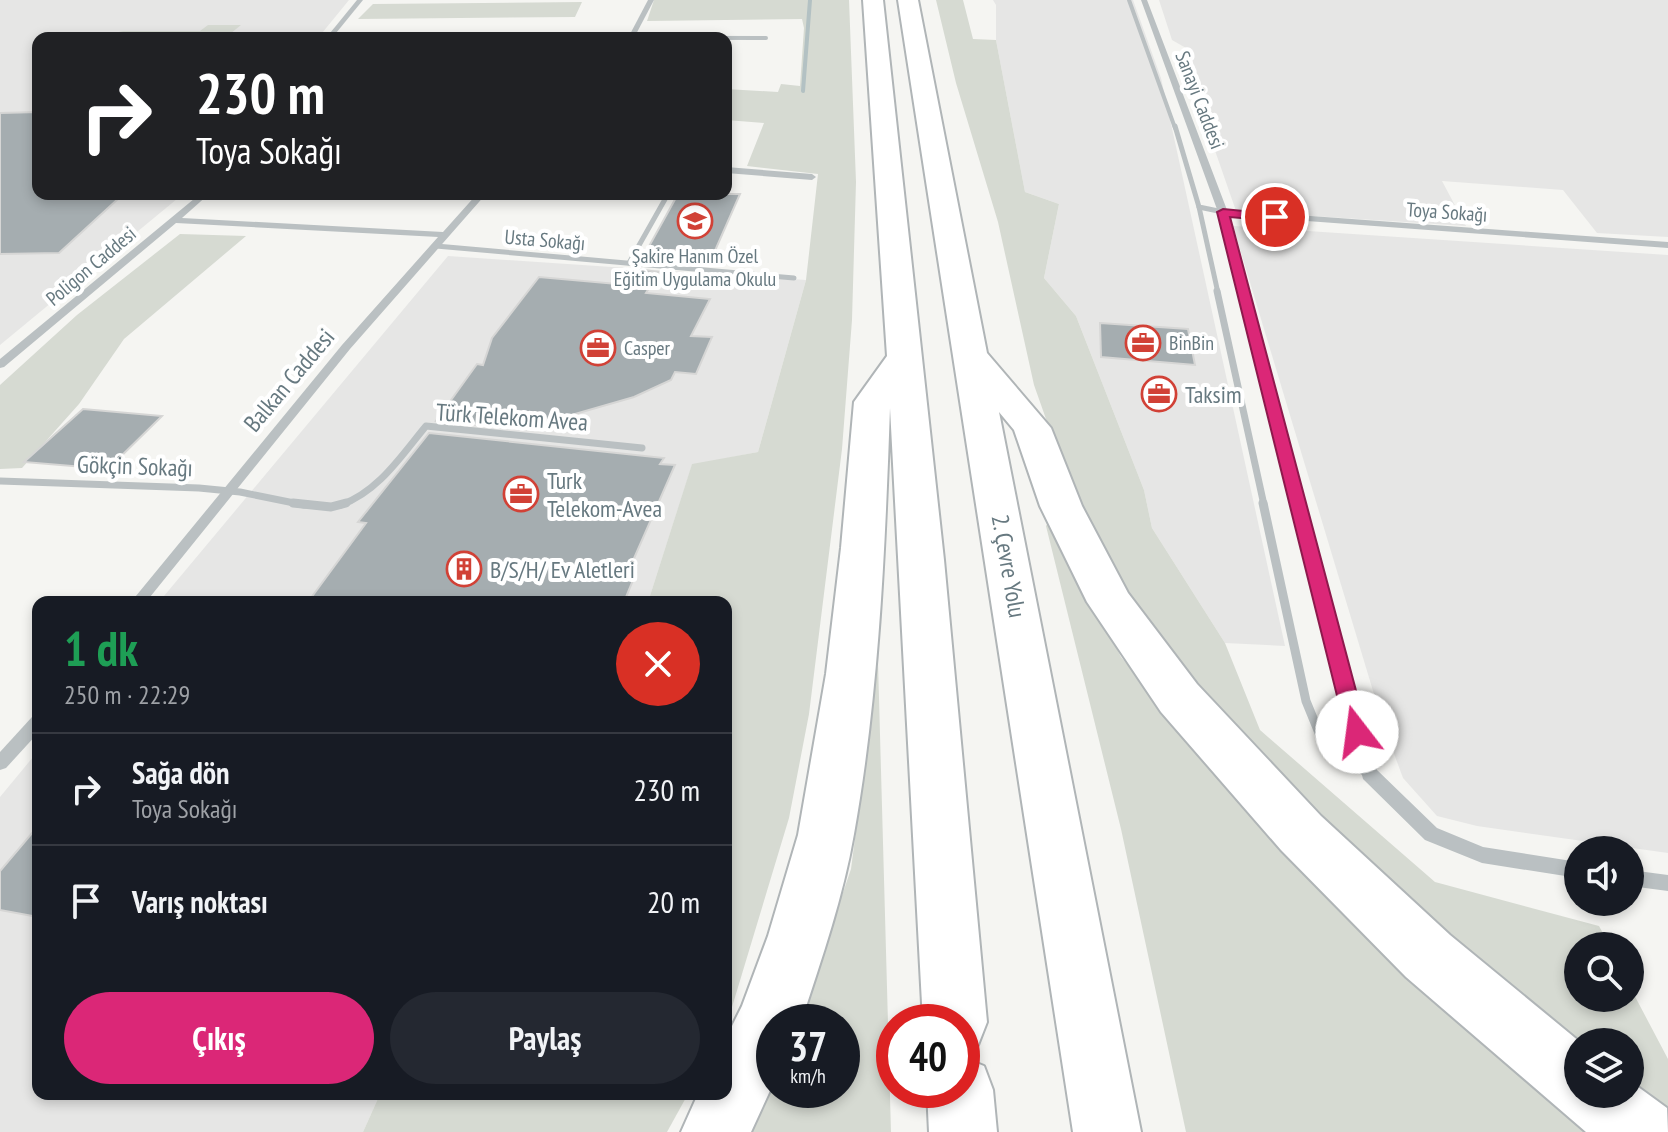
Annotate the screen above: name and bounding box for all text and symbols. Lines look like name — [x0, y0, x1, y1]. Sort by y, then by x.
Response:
street label: Sanayi Caddesi — [1169, 47, 1231, 153]
text: 230 m — [196, 57, 325, 129]
icon: right — [64, 64, 168, 168]
text: Toya Sokağı — [196, 127, 342, 174]
pin — [1241, 183, 1309, 251]
icon: arrive — [1253, 195, 1297, 239]
street label: Toya Sokağı — [1406, 196, 1488, 228]
school or university icon: Şakire Hanım Özel Eğitim Uygulama Okulu — [676, 202, 714, 240]
street label: Poligon Caddesi — [41, 221, 141, 311]
street label: Usta Sokağı — [504, 224, 586, 256]
place label: Şakire Hanım Özel Eğitim Uygulama Okulu — [614, 243, 776, 292]
street label: Balkan Caddesi — [237, 322, 341, 438]
office icon: BinBin — [1124, 324, 1162, 362]
office icon: Casper — [579, 329, 617, 367]
place label: BinBin — [1169, 330, 1214, 356]
place label: Casper — [624, 335, 671, 361]
office icon: Taksim — [1140, 375, 1178, 413]
place label: Taksim — [1185, 379, 1242, 410]
street label: Türk Telekom Avea — [435, 396, 589, 438]
street label: Gökçin Sokağı — [77, 448, 193, 484]
place label: Turk Telekom-Avea — [547, 465, 662, 524]
office icon: Turk Telekom-Avea — [502, 475, 540, 513]
street label: 2. Çevre Yolu — [985, 512, 1033, 620]
building icon: B/S/H/ Ev Aletleri — [445, 550, 483, 588]
place label: B/S/H/ Ev Aletleri — [490, 554, 635, 585]
text: 1 dk — [64, 617, 138, 679]
button: close — [616, 622, 700, 706]
text: 250 m · 22:29 — [64, 678, 190, 711]
position arrow — [1315, 690, 1399, 774]
text: Sağa dön — [132, 753, 230, 792]
icon: right — [64, 767, 108, 811]
text: 230 m — [634, 770, 700, 809]
text: Toya Sokağı — [132, 792, 237, 825]
map controls — [1564, 836, 1644, 1108]
button: sound — [1564, 836, 1644, 916]
icon: arrive — [64, 879, 108, 923]
text: Varış noktası — [132, 882, 268, 921]
text: 20 m — [647, 882, 700, 921]
button: search — [1564, 932, 1644, 1012]
button: Çıkış — [64, 992, 374, 1084]
button: Paylaş — [390, 992, 700, 1084]
speed limit sign: 40 — [876, 1004, 980, 1108]
text: 37 — [789, 1020, 827, 1072]
button: layers — [1564, 1028, 1644, 1108]
text: km/h — [790, 1063, 826, 1089]

